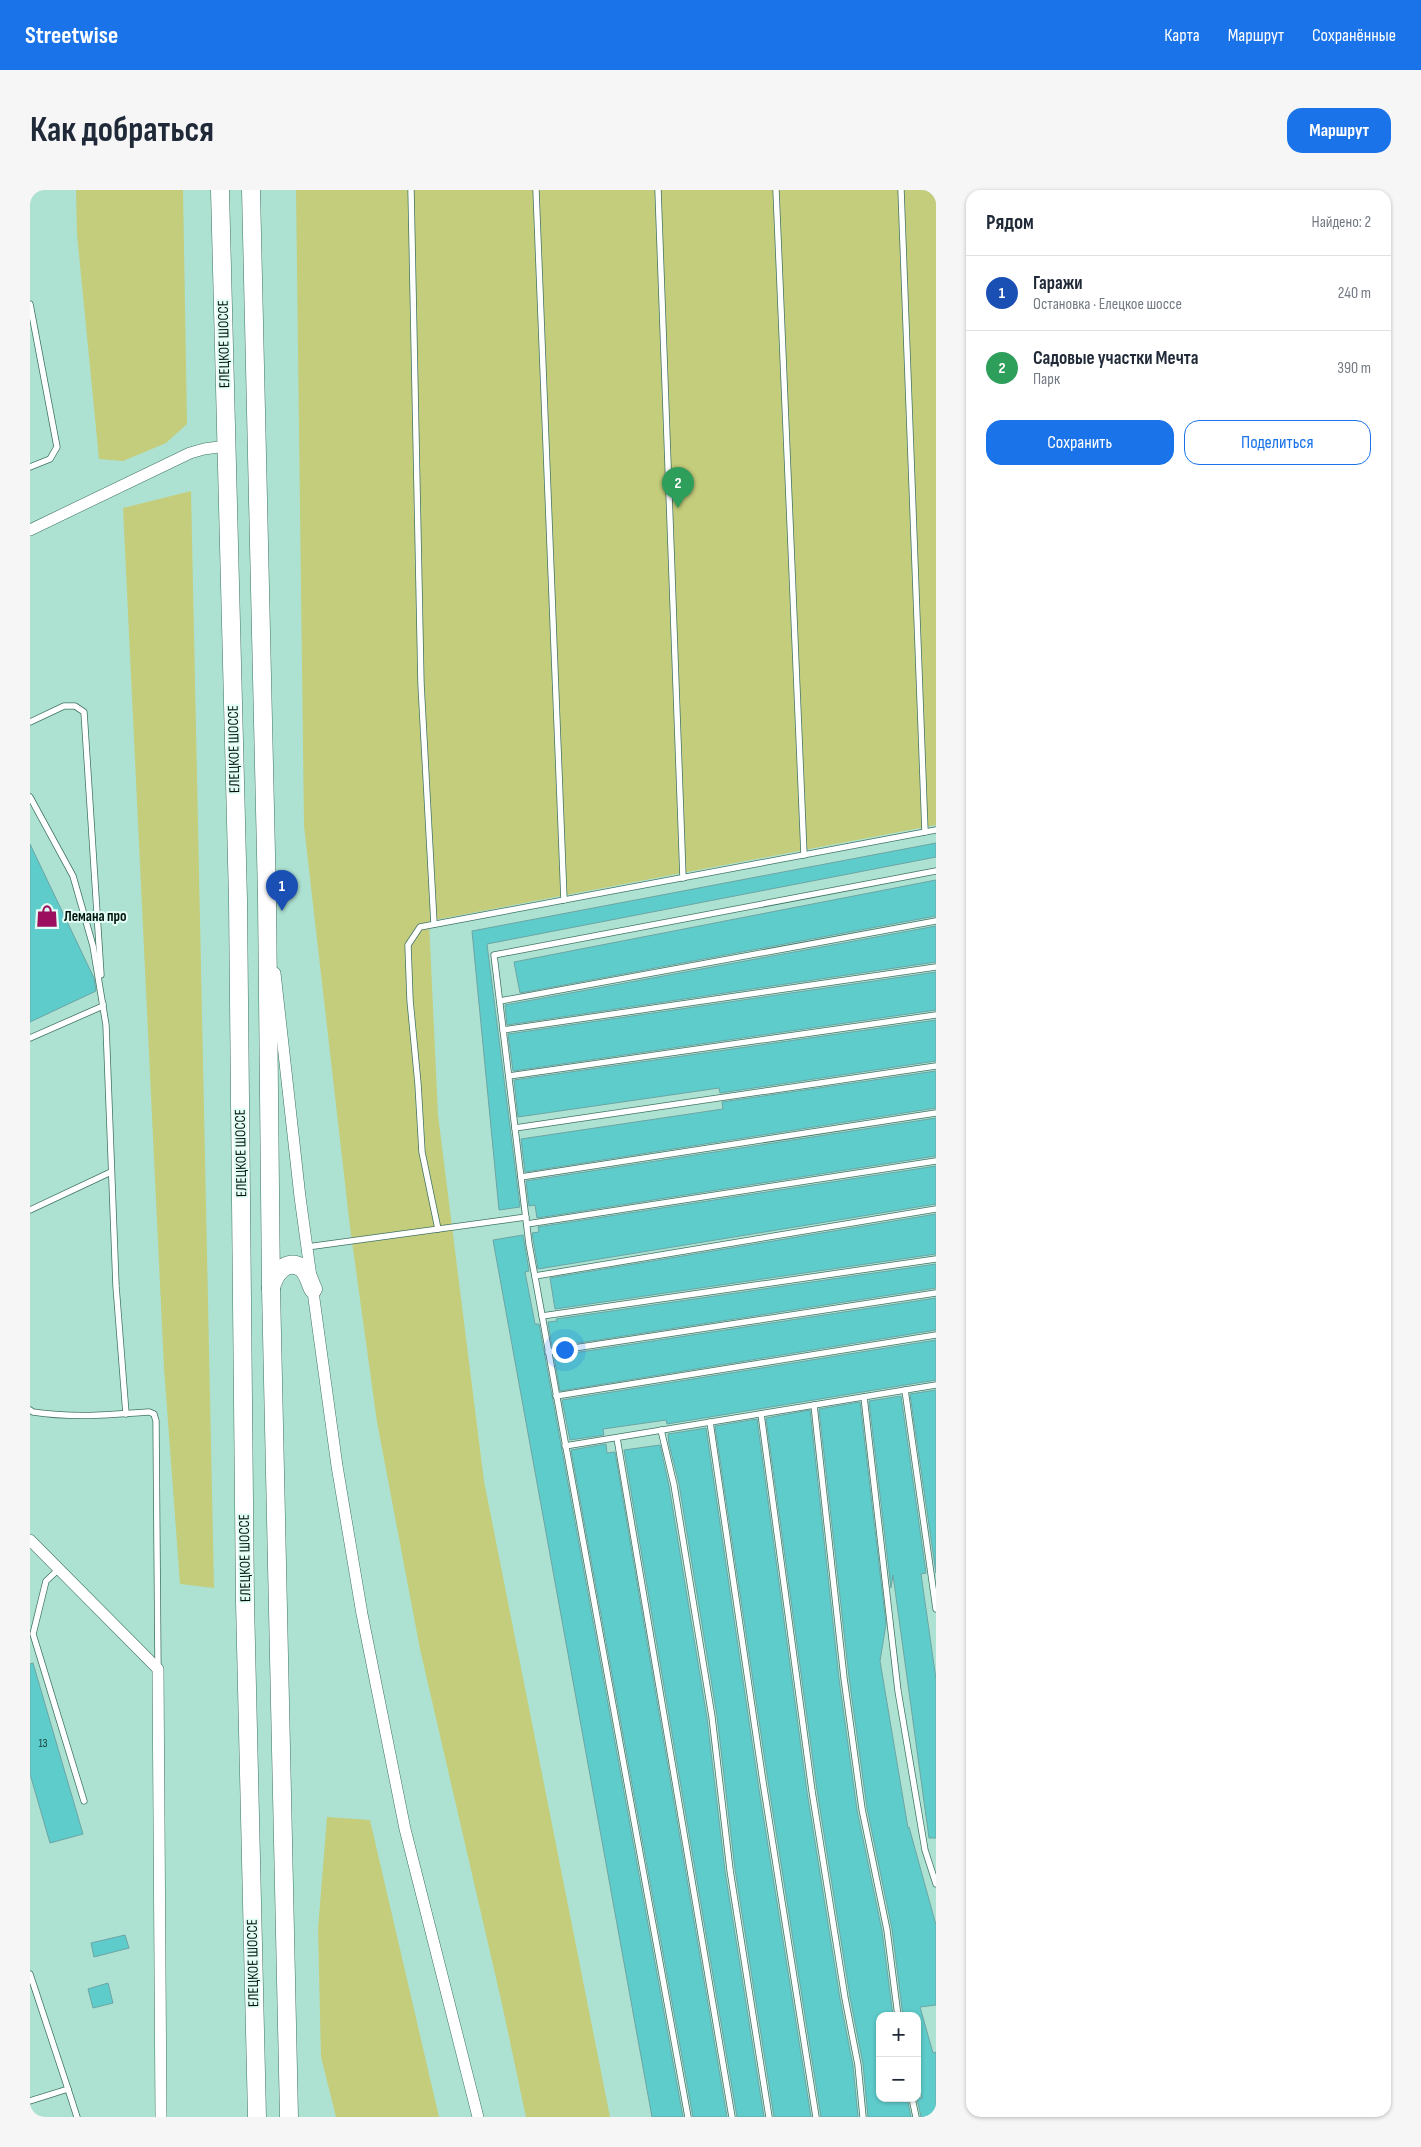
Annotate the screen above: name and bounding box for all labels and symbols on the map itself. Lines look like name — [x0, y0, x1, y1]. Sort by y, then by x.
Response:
street label: ЕЛЕЦКОЕ ШОССЕ — [214, 300, 234, 388]
pin: 2 — [662, 467, 694, 508]
street label: ЕЛЕЦКОЕ ШОССЕ — [224, 705, 244, 793]
pin: 1 — [266, 870, 298, 911]
shop icon: Лемана про — [34, 903, 60, 929]
place label: Лемана про — [64, 907, 127, 926]
street label: ЕЛЕЦКОЕ ШОССЕ — [231, 1109, 251, 1197]
your location — [552, 1337, 578, 1363]
street label: ЕЛЕЦКОЕ ШОССЕ — [235, 1514, 255, 1602]
house number: 13 — [38, 1736, 48, 1751]
street label: ЕЛЕЦКОЕ ШОССЕ — [243, 1919, 263, 2007]

